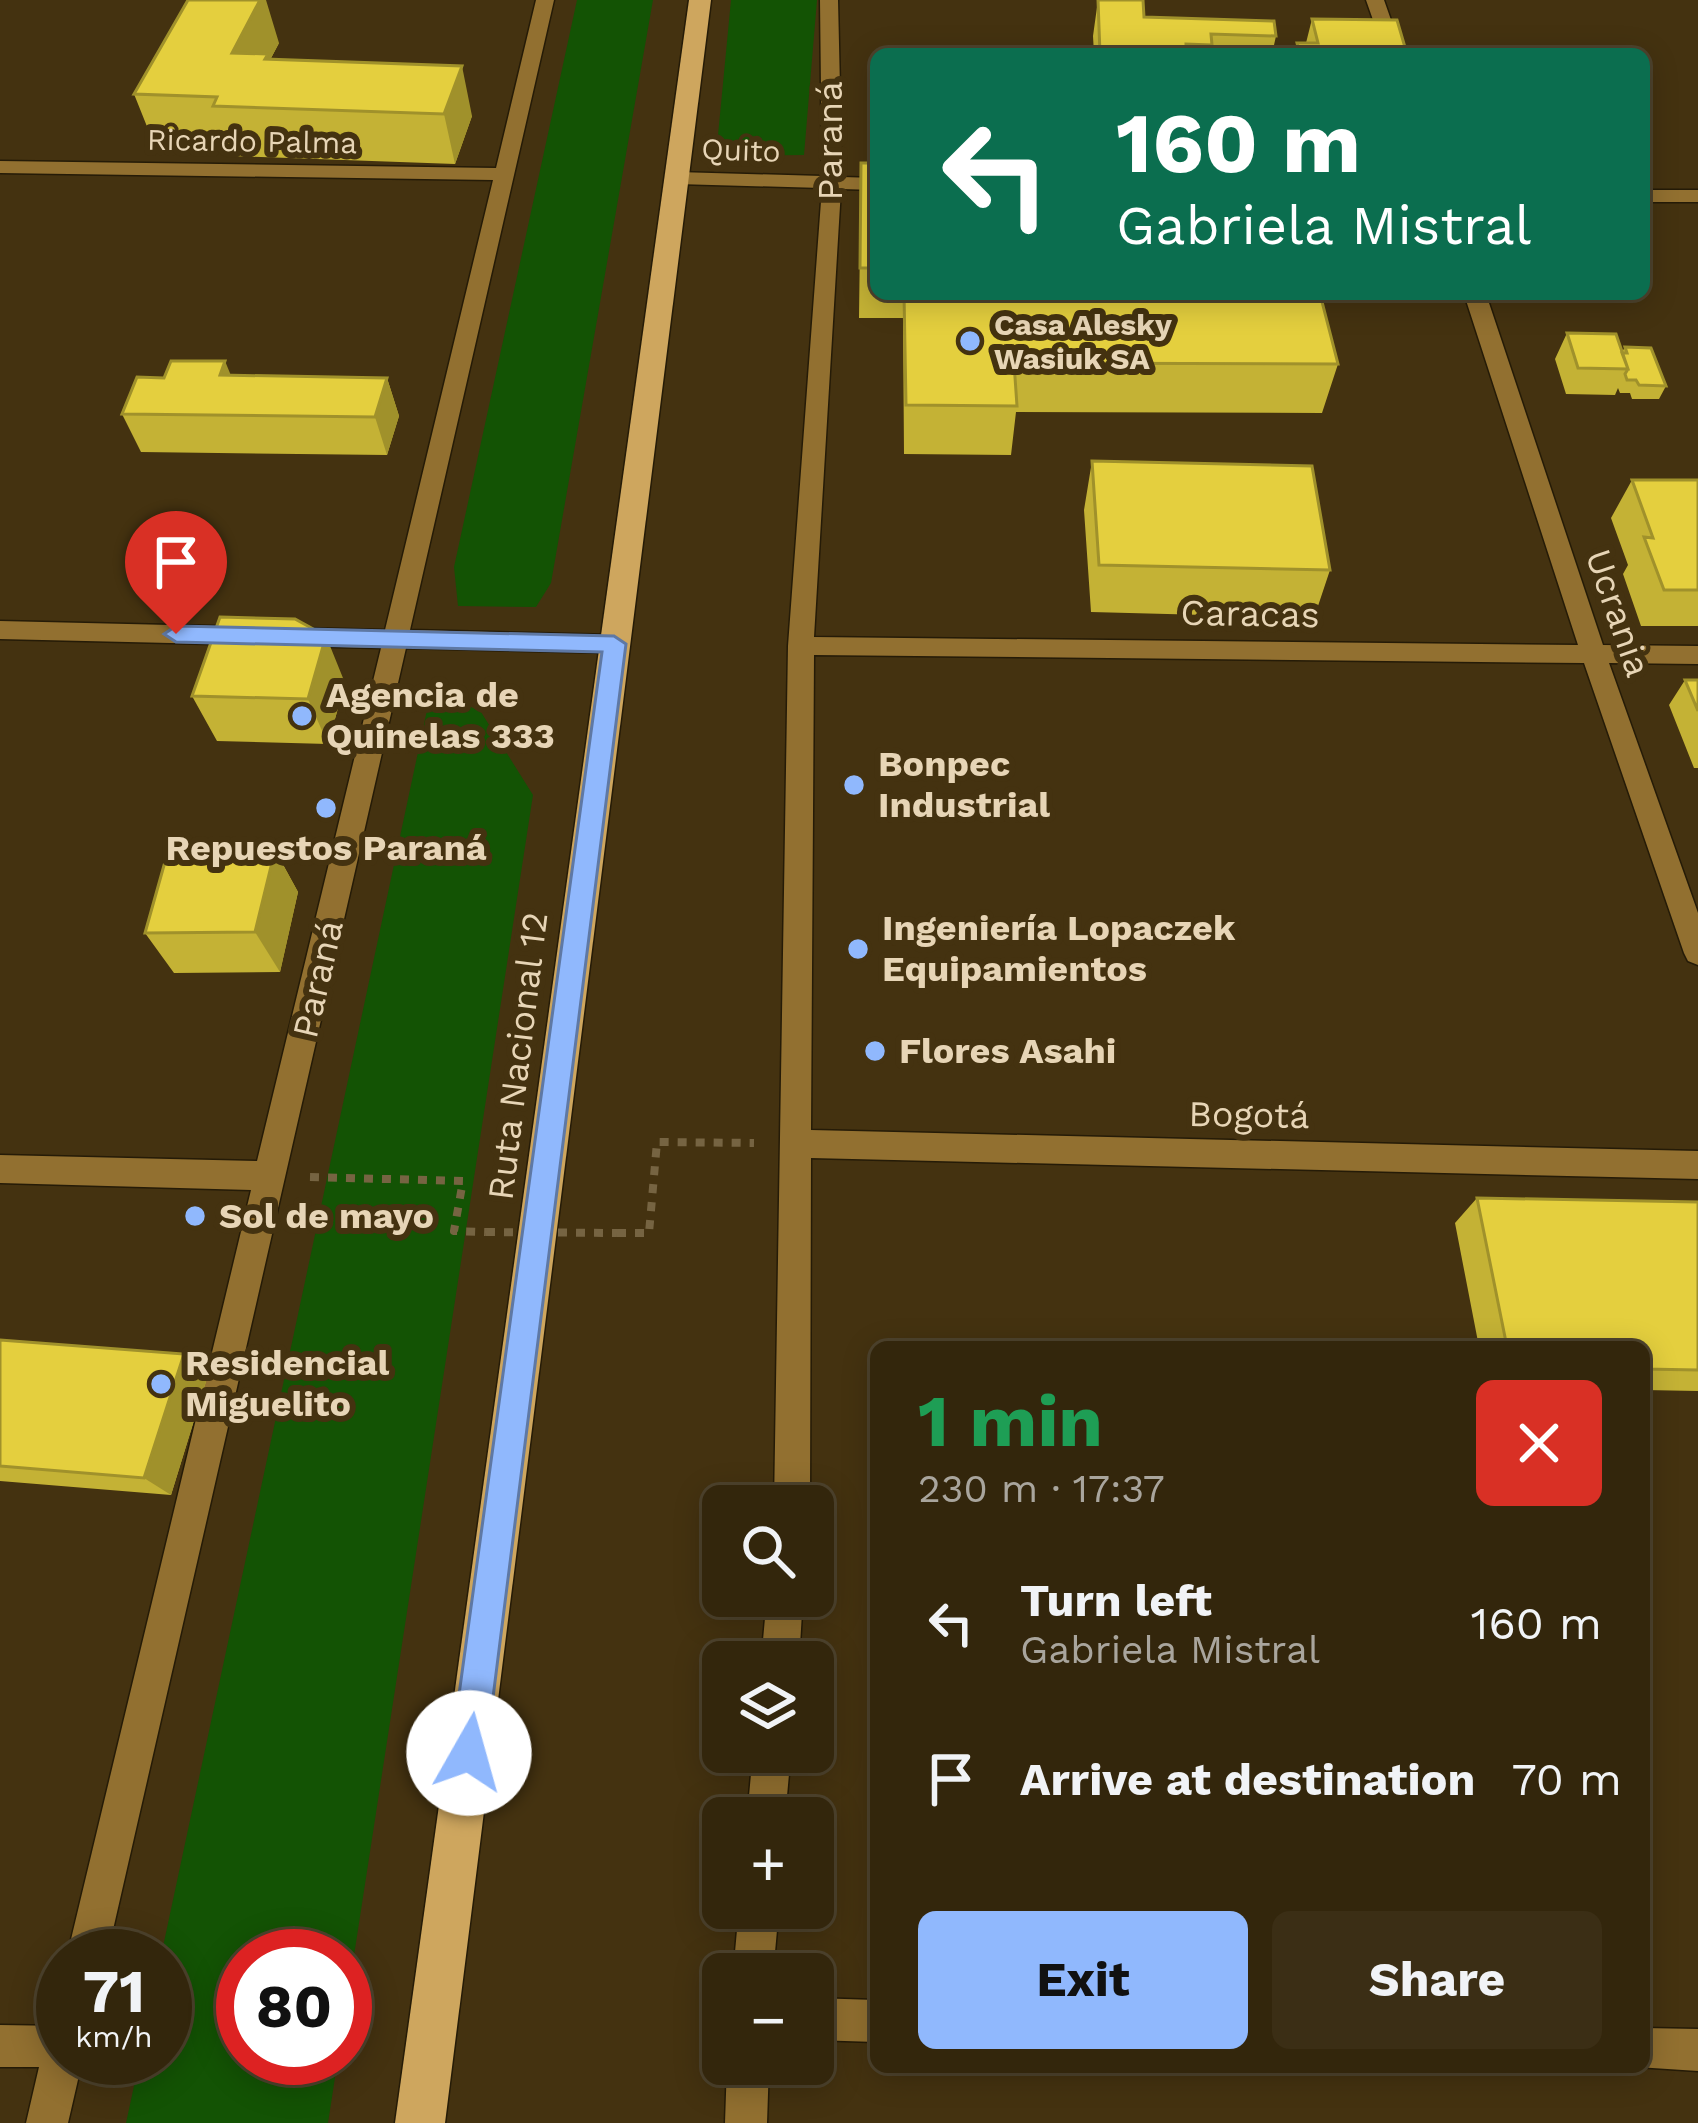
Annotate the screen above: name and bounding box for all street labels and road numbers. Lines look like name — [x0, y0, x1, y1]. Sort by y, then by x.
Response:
street label: Paraná — [809, 81, 851, 201]
street label: Ricardo Palma — [147, 122, 358, 160]
street label: Quito — [701, 131, 781, 169]
street label: Ucrania — [1577, 544, 1659, 682]
street label: Caracas — [1180, 592, 1320, 636]
street label: Ruta Nacional 12 — [480, 910, 556, 1202]
street label: Paraná — [284, 916, 352, 1042]
street label: Bogotá — [1188, 1093, 1310, 1137]

